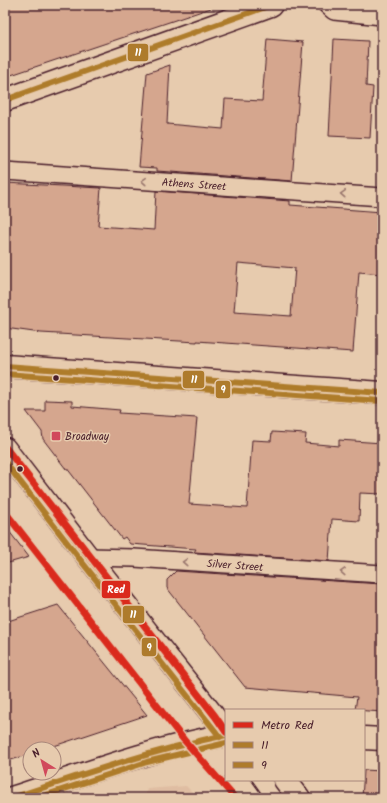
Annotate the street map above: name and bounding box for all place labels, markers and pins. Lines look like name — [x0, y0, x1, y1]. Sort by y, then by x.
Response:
unlabelled marker — [51, 373, 61, 383]
place label: Broadway — [65, 428, 110, 446]
marker: Broadway — [50, 430, 62, 442]
unlabelled marker — [15, 464, 25, 474]

